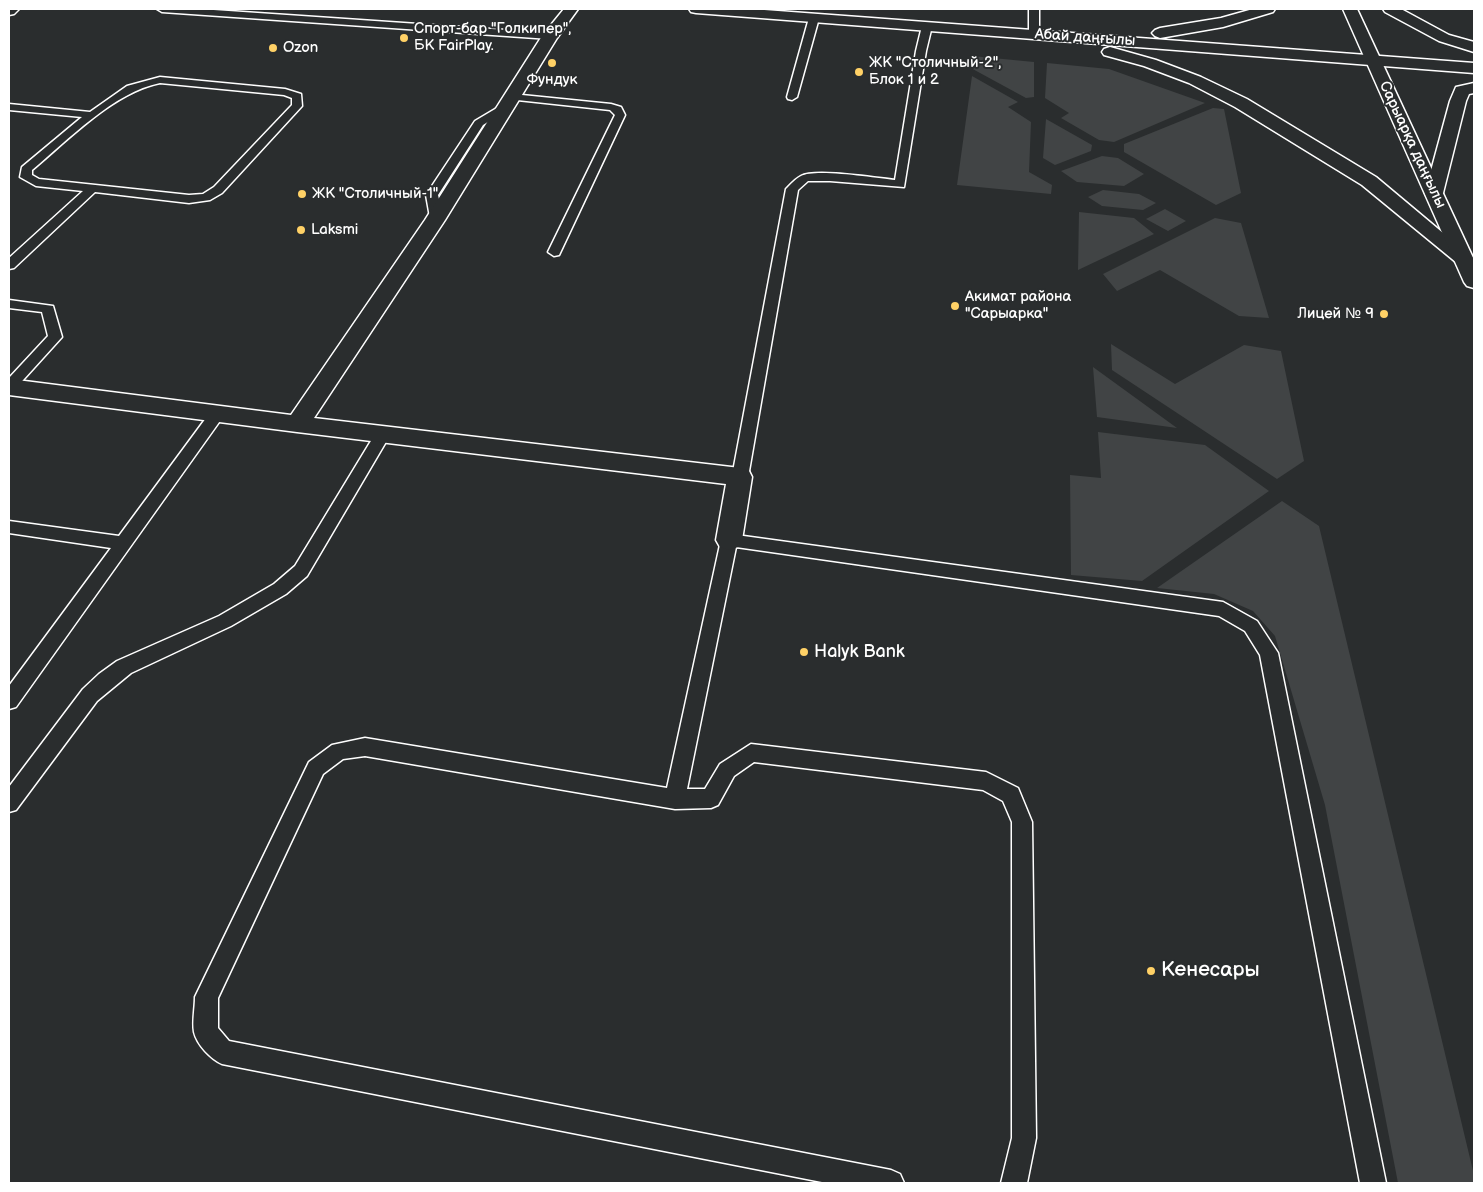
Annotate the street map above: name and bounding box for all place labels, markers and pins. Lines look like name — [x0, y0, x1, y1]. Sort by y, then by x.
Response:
place label: Спорт-бар "Голкипер", БК FairPlay. — [414, 20, 571, 55]
marker: Спорт-бар "Голкипер", БК FairPlay. — [398, 32, 410, 44]
place label: Ozon — [283, 39, 318, 57]
marker: Ozon — [267, 42, 279, 54]
place label: ЖК "Столичный-2", Блок 1 и 2 — [869, 54, 1001, 89]
marker: Фундук — [546, 57, 558, 69]
marker: ЖК "Столичный-2", Блок 1 и 2 — [853, 66, 865, 78]
place label: Фундук — [526, 71, 578, 89]
place label: ЖК "Столичный-1" — [312, 185, 438, 203]
marker: ЖК "Столичный-1" — [296, 188, 308, 200]
place label: Laksmi — [311, 221, 358, 239]
marker: Laksmi — [295, 224, 307, 236]
place label: Акимат района "Сарыарка" — [965, 288, 1071, 323]
marker: Акимат района "Сарыарка" — [949, 300, 961, 312]
place label: Лицей № 9 — [1297, 305, 1374, 323]
marker: Лицей № 9 — [1378, 308, 1390, 320]
place label: Halyk Bank — [814, 641, 905, 663]
marker: Halyk Bank — [798, 646, 810, 658]
place label: Кенесары — [1161, 958, 1259, 984]
marker: Кенесары — [1145, 965, 1157, 977]

